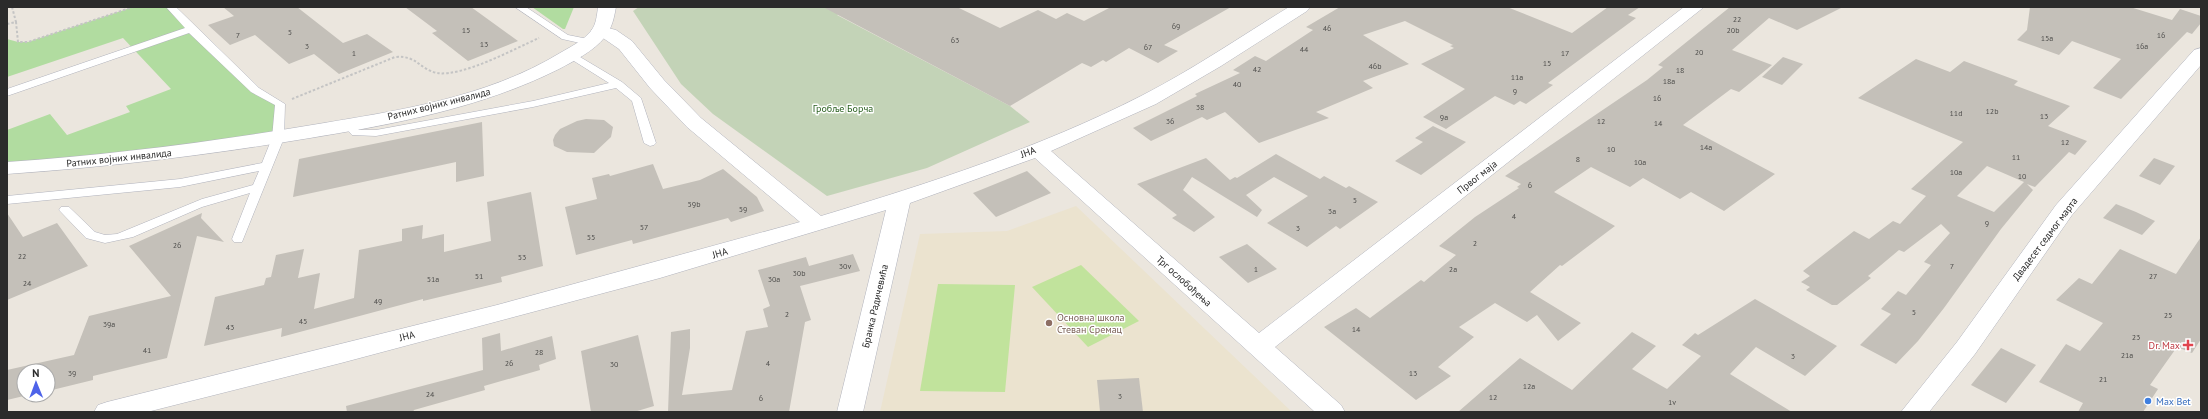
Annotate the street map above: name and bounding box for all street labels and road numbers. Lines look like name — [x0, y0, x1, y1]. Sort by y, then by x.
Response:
street label: Ратних војних инвалида — [386, 85, 492, 123]
street label: ЈНА — [1018, 143, 1038, 161]
street label: Ратних војних инвалида — [66, 146, 172, 170]
street label: Првог маја — [1454, 157, 1500, 197]
street label: Двадесет седмог марта — [2009, 195, 2081, 283]
street label: ЈНА — [710, 245, 729, 262]
street label: Трг ослобођења — [1154, 253, 1214, 309]
street label: Бранка Радичевића — [859, 263, 891, 349]
street label: ЈНА — [397, 328, 416, 344]

